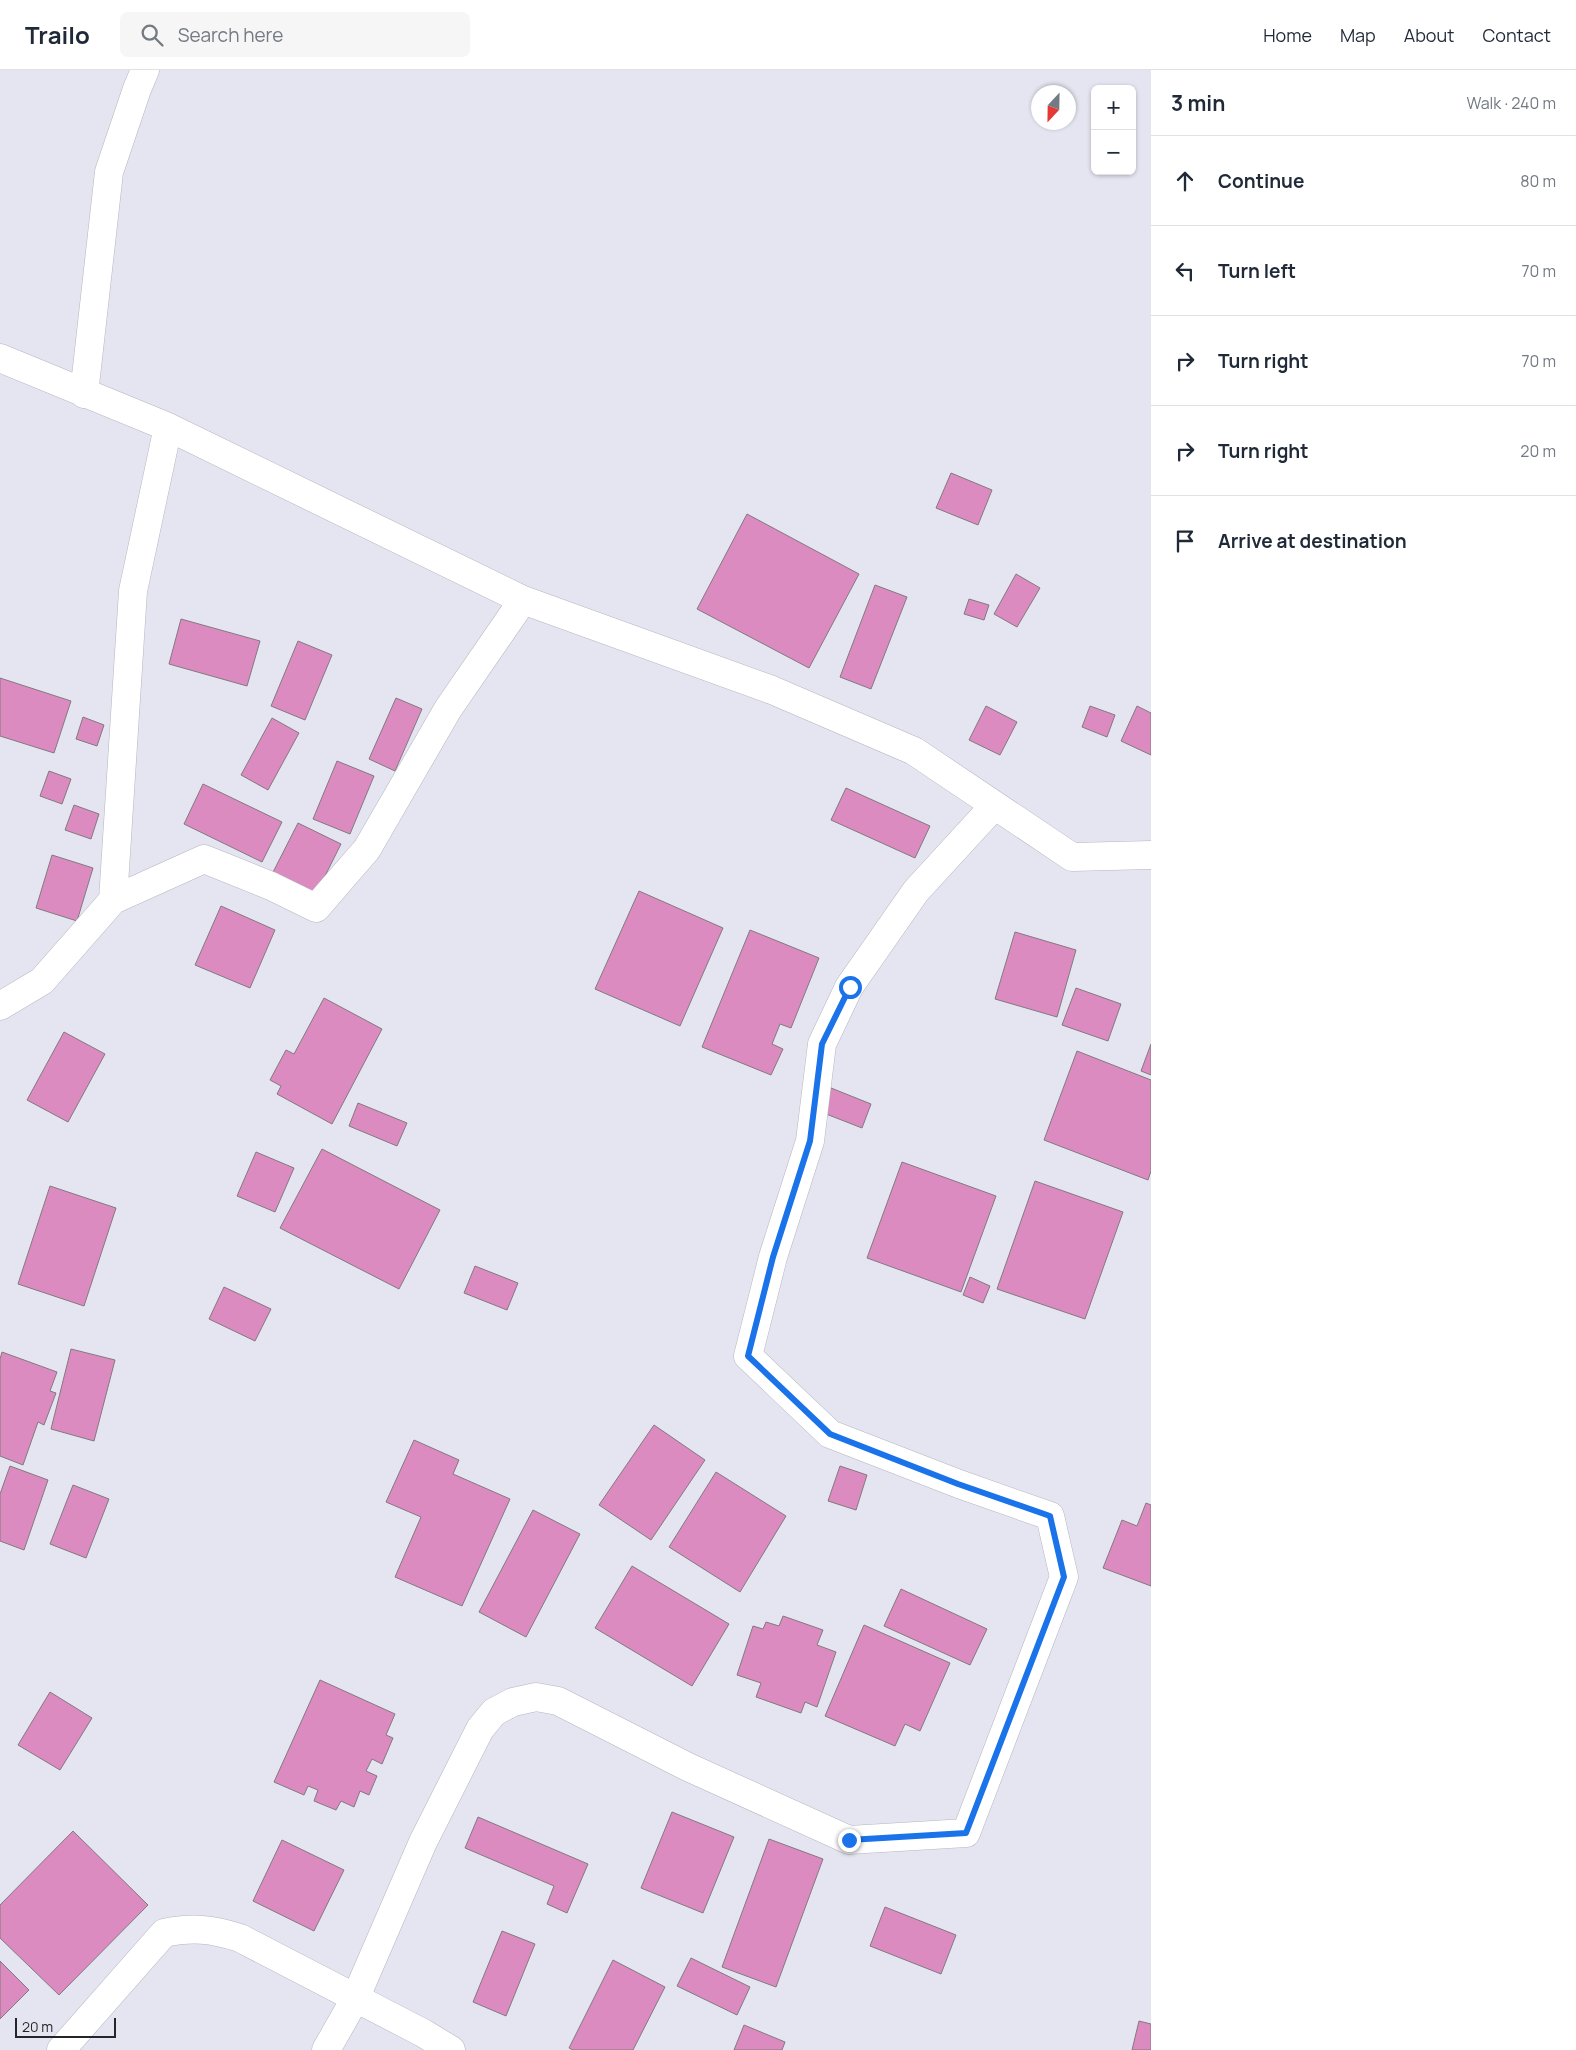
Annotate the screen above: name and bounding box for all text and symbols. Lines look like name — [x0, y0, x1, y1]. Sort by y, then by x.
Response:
search box — [120, 12, 470, 57]
text: Trailo — [25, 18, 90, 51]
icon: search — [138, 21, 166, 49]
text: Search here — [178, 22, 283, 48]
text: Home — [1263, 23, 1312, 47]
text: Map — [1340, 23, 1376, 47]
text: About — [1404, 23, 1454, 47]
text: Contact — [1482, 23, 1551, 47]
north arrow — [1031, 85, 1076, 130]
map controls — [1091, 85, 1136, 175]
button: + — [1091, 85, 1136, 130]
text: 3 min — [1171, 89, 1225, 117]
text: Walk · 240 m — [1466, 92, 1556, 114]
button: − — [1091, 130, 1136, 175]
icon: ahead — [1171, 167, 1199, 195]
text: Continue — [1218, 168, 1304, 194]
text: 80 m — [1520, 170, 1556, 192]
icon: left — [1171, 257, 1199, 285]
text: Turn left — [1218, 258, 1296, 284]
text: 70 m — [1521, 260, 1556, 282]
icon: right — [1171, 347, 1199, 375]
text: Turn right — [1218, 348, 1308, 374]
text: 70 m — [1521, 350, 1556, 372]
icon: right — [1171, 437, 1199, 465]
text: Turn right — [1218, 438, 1308, 464]
text: 20 m — [1520, 440, 1556, 462]
icon: arrive — [1171, 527, 1199, 555]
text: Arrive at destination — [1218, 528, 1407, 554]
route start — [839, 976, 862, 999]
route end — [838, 1829, 861, 1852]
scale bar — [15, 2015, 116, 2038]
text: 20 m — [22, 2017, 53, 2036]

